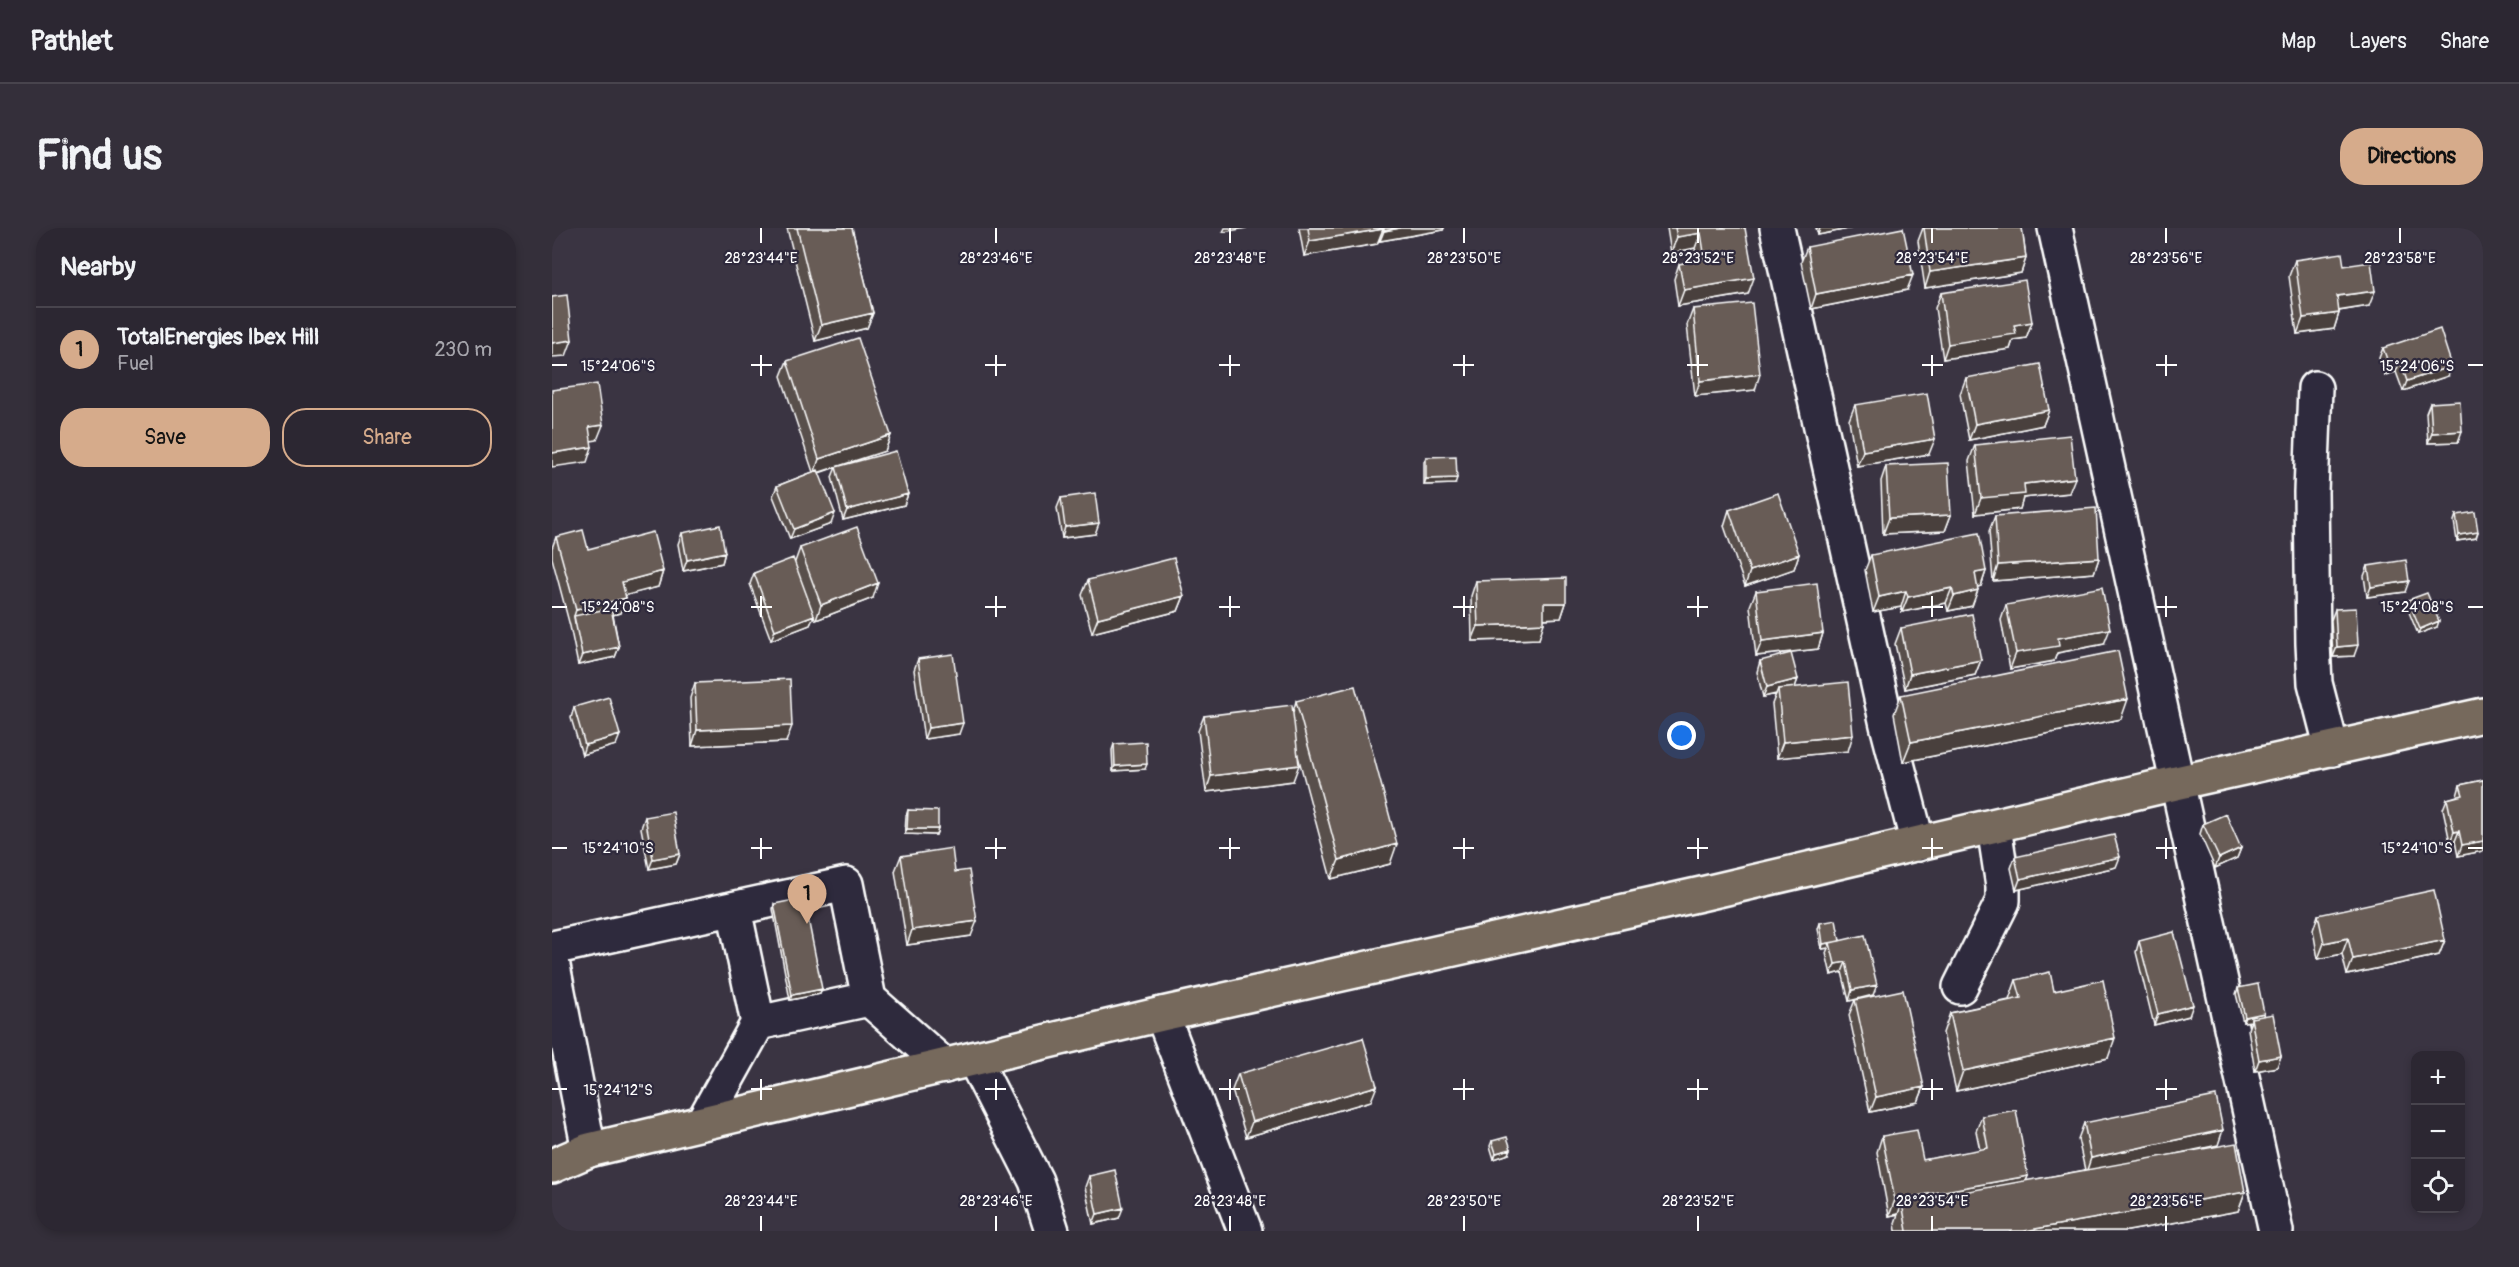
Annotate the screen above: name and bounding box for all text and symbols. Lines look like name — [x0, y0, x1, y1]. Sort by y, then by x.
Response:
text: Pathlet — [30, 24, 113, 59]
text: Map — [2281, 28, 2316, 55]
text: Layers — [2349, 28, 2407, 55]
text: Share — [2440, 28, 2489, 55]
button: Directions — [2340, 128, 2483, 185]
text: Find us — [36, 130, 162, 182]
text: 28°23'44"E — [724, 249, 798, 268]
text: 28°23'46"E — [959, 249, 1033, 268]
text: 28°23'48"E — [1194, 249, 1266, 268]
text: 28°23'50"E — [1427, 249, 1501, 268]
text: 28°23'52"E — [1662, 249, 1734, 268]
text: 28°23'54"E — [1896, 249, 1968, 268]
text: 28°23'56"E — [2130, 249, 2202, 268]
text: 28°23'58"E — [2364, 249, 2436, 268]
text: Nearby — [60, 251, 136, 283]
text: TotalEnergies Ibex Hill — [117, 323, 319, 351]
text: 1 — [76, 337, 83, 362]
text: 230 m — [435, 337, 492, 362]
text: Fuel — [117, 351, 154, 376]
text: 15°24'06"S — [581, 357, 655, 376]
text: 15°24'06"S — [2380, 357, 2454, 376]
button: Save — [60, 408, 270, 467]
button: Share — [282, 408, 492, 467]
text: 15°24'08"S — [581, 598, 655, 617]
text: 15°24'08"S — [2380, 598, 2454, 617]
your location — [1667, 721, 1696, 750]
text: 15°24'10"S — [582, 839, 654, 858]
text: 15°24'10"S — [2381, 839, 2453, 858]
pin: 1 — [788, 874, 826, 924]
map controls — [2411, 1051, 2465, 1213]
button: + — [2411, 1051, 2465, 1105]
text: 15°24'12"S — [583, 1081, 653, 1100]
button: − — [2411, 1105, 2465, 1159]
button: locate — [2411, 1159, 2465, 1213]
text: 28°23'44"E — [724, 1192, 798, 1211]
text: 28°23'46"E — [959, 1192, 1033, 1211]
text: 28°23'48"E — [1194, 1192, 1266, 1211]
text: 28°23'50"E — [1427, 1192, 1501, 1211]
text: 28°23'52"E — [1662, 1192, 1734, 1211]
text: 28°23'54"E — [1896, 1192, 1968, 1211]
text: 28°23'56"E — [2130, 1192, 2202, 1211]

